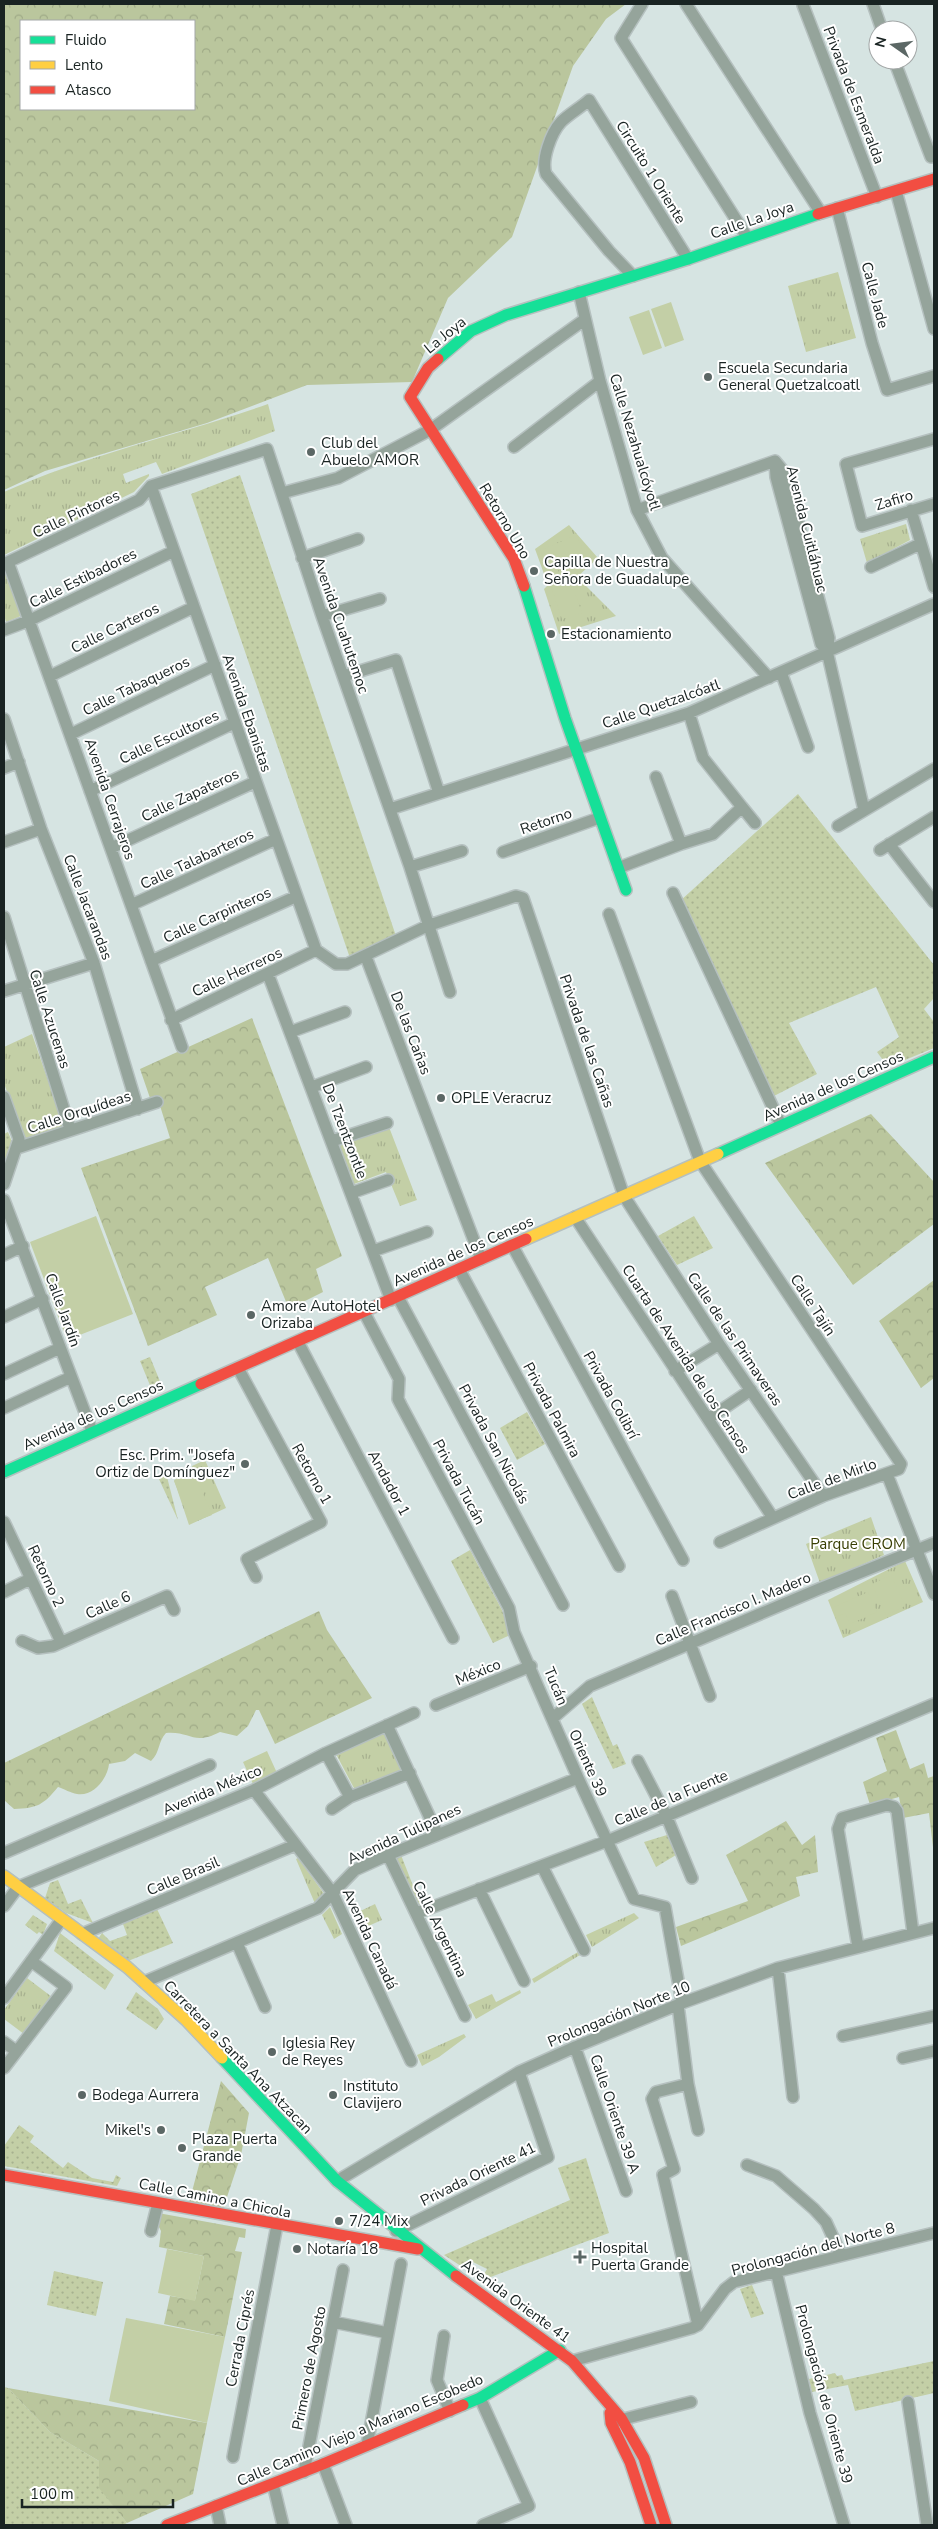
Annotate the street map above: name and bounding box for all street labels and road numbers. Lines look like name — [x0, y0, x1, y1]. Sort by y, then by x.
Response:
street label: Privada de Esmeralda — [819, 23, 889, 167]
street label: Circuito 1 Oriente — [611, 117, 691, 227]
street label: Calle La Joya — [708, 196, 796, 244]
street label: Calle Jade — [857, 260, 893, 330]
street label: La Joya — [420, 312, 470, 358]
street label: Calle Nezahualcóyotl — [605, 371, 666, 513]
street label: Avenida Cuitláhuac — [782, 464, 832, 595]
street label: Retorno Uno — [474, 479, 536, 563]
street label: Calle Pintores — [29, 485, 123, 543]
street label: Zafiro — [873, 485, 915, 515]
street label: Calle Estibadores — [26, 543, 140, 613]
street label: Avenida Cuahutemoc — [308, 554, 374, 696]
street label: Calle Carteros — [67, 598, 163, 658]
street label: Calle Tabaqueros — [79, 651, 193, 721]
street label: Avenida Ebanistas — [217, 651, 277, 775]
street label: Calle Quetzalcóatl — [599, 674, 723, 734]
street label: Calle Escultores — [116, 705, 222, 769]
street label: Avenida Cerrajeros — [80, 736, 140, 862]
street label: Calle Zapateros — [138, 764, 242, 826]
street label: Retorno — [517, 803, 575, 839]
street label: Calle Talabarteros — [137, 824, 257, 894]
street label: Calle Jacarandas — [59, 851, 117, 963]
street label: Calle Carpinteros — [160, 882, 274, 948]
street label: Calle Herreros — [189, 942, 285, 1002]
street label: Calle Azucenas — [25, 967, 75, 1071]
street label: Privada de las Cañas — [555, 972, 619, 1110]
street label: De las Cañas — [386, 988, 436, 1078]
street label: Avenida de los Censos — [760, 1046, 906, 1126]
street label: De Tzentzontle — [318, 1080, 372, 1182]
street label: Calle Orquídeas — [25, 1086, 133, 1138]
street label: Avenida de los Censos — [390, 1211, 536, 1291]
street label: Cuarta de Avenida de los Censos — [617, 1261, 755, 1457]
street label: Calle de las Primaveras — [683, 1268, 787, 1410]
street label: Calle Jardín — [40, 1270, 86, 1350]
street label: Calle Tajín — [786, 1270, 840, 1340]
street label: Privada Colibrí — [579, 1347, 644, 1444]
street label: Privada Palmira — [518, 1359, 586, 1461]
street label: Avenida de los Censos — [20, 1375, 166, 1455]
street label: Privada San Nicolás — [454, 1381, 534, 1507]
street label: Privada Tucán — [428, 1436, 490, 1528]
street label: Retorno 1 — [287, 1440, 337, 1508]
street label: Andador 1 — [363, 1447, 415, 1519]
street label: Calle de Mirlo — [785, 1454, 879, 1504]
street label: Retorno 2 — [23, 1542, 69, 1610]
street label: Calle Francisco I. Madero — [652, 1567, 814, 1651]
street label: Calle 6 — [82, 1586, 134, 1624]
street label: México — [452, 1654, 504, 1690]
street label: Tucán — [539, 1664, 573, 1708]
street label: Oriente 39 — [564, 1726, 612, 1800]
street label: Avenida México — [159, 1760, 265, 1820]
street label: Calle de la Fuente — [611, 1765, 731, 1831]
street label: Avenida Tulipanes — [344, 1799, 464, 1869]
street label: Calle Brasil — [144, 1852, 223, 1900]
street label: Calle Argentina — [408, 1877, 472, 1981]
street label: Avenida Canadá — [338, 1885, 402, 1993]
street label: Carretera a Santa Ana Atzacan — [159, 1976, 317, 2138]
street label: Prolongación Norte 10 — [545, 1976, 693, 2052]
street label: Calle Oriente 39 A — [585, 2052, 645, 2176]
street label: Privada Oriente 41 — [417, 2137, 539, 2211]
street label: Calle Camino a Chicola — [137, 2173, 293, 2223]
street label: Prolongación del Norte 8 — [729, 2218, 897, 2280]
street label: Avenida Oriente 41 — [457, 2255, 575, 2347]
street label: Cerrada Ciprés — [221, 2287, 259, 2389]
street label: Prolongación de Oriente 39 — [790, 2302, 858, 2486]
street label: Primero de Agosto — [287, 2304, 331, 2432]
street label: Calle Camino Viejo a Mariano Escobedo — [234, 2369, 486, 2491]

